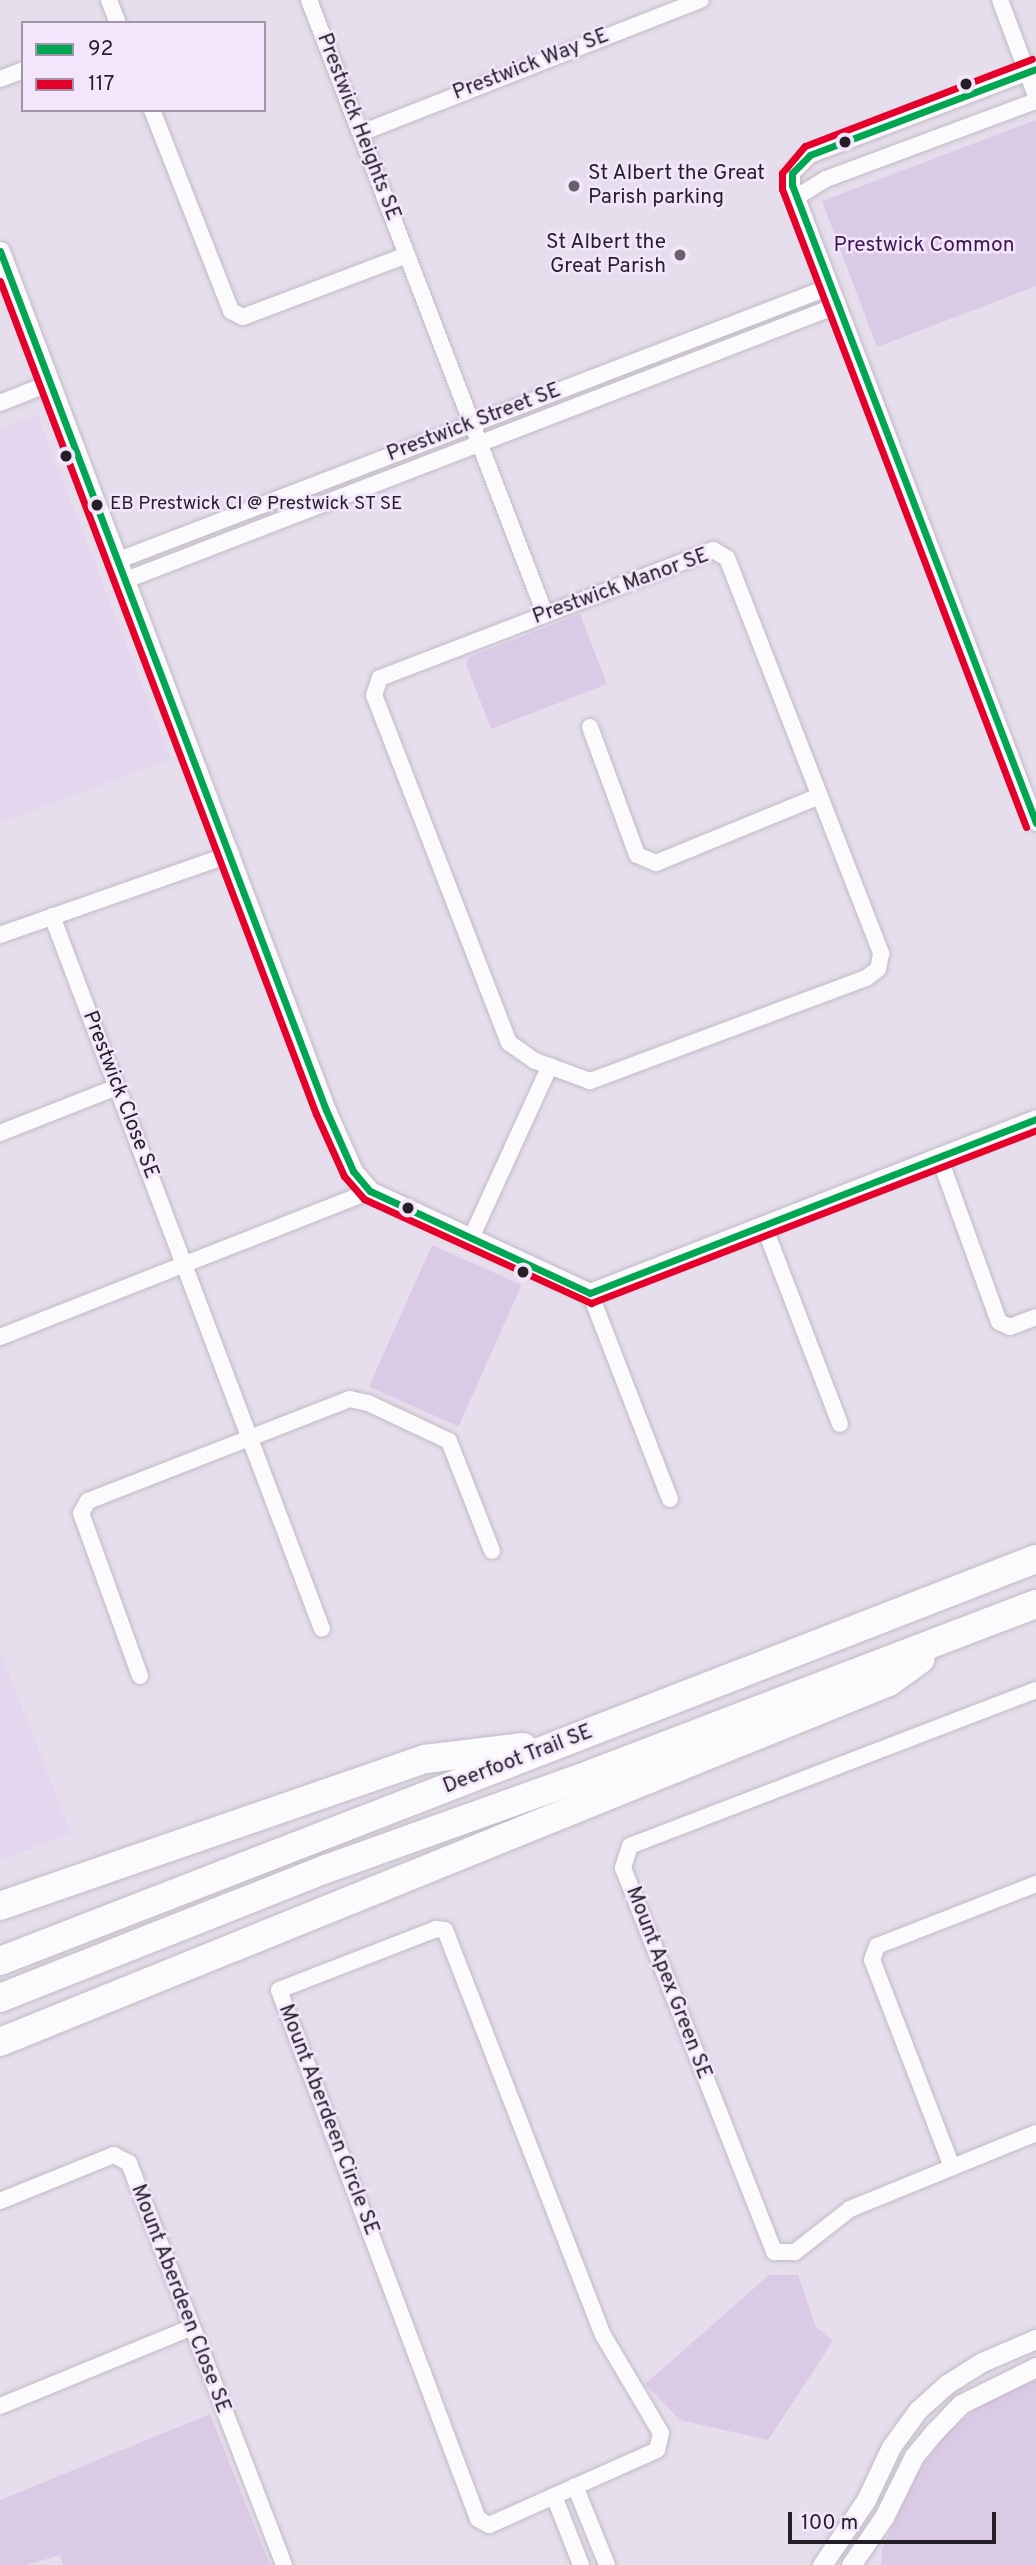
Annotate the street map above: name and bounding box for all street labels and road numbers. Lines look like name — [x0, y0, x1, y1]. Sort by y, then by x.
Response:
street label: Prestwick Way SE — [449, 24, 613, 106]
street label: Prestwick Heights SE — [311, 30, 405, 224]
street label: Prestwick Street SE — [384, 378, 564, 468]
street label: Prestwick Manor SE — [529, 543, 713, 631]
street label: Prestwick Close SE — [76, 1008, 164, 1182]
street label: Deerfoot Trail SE — [439, 1720, 597, 1800]
street label: Mount Apex Green SE — [619, 1883, 717, 2083]
street label: Mount Aberdeen Circle SE — [272, 2001, 384, 2239]
street label: Mount Aberdeen Close SE — [125, 2181, 235, 2417]

